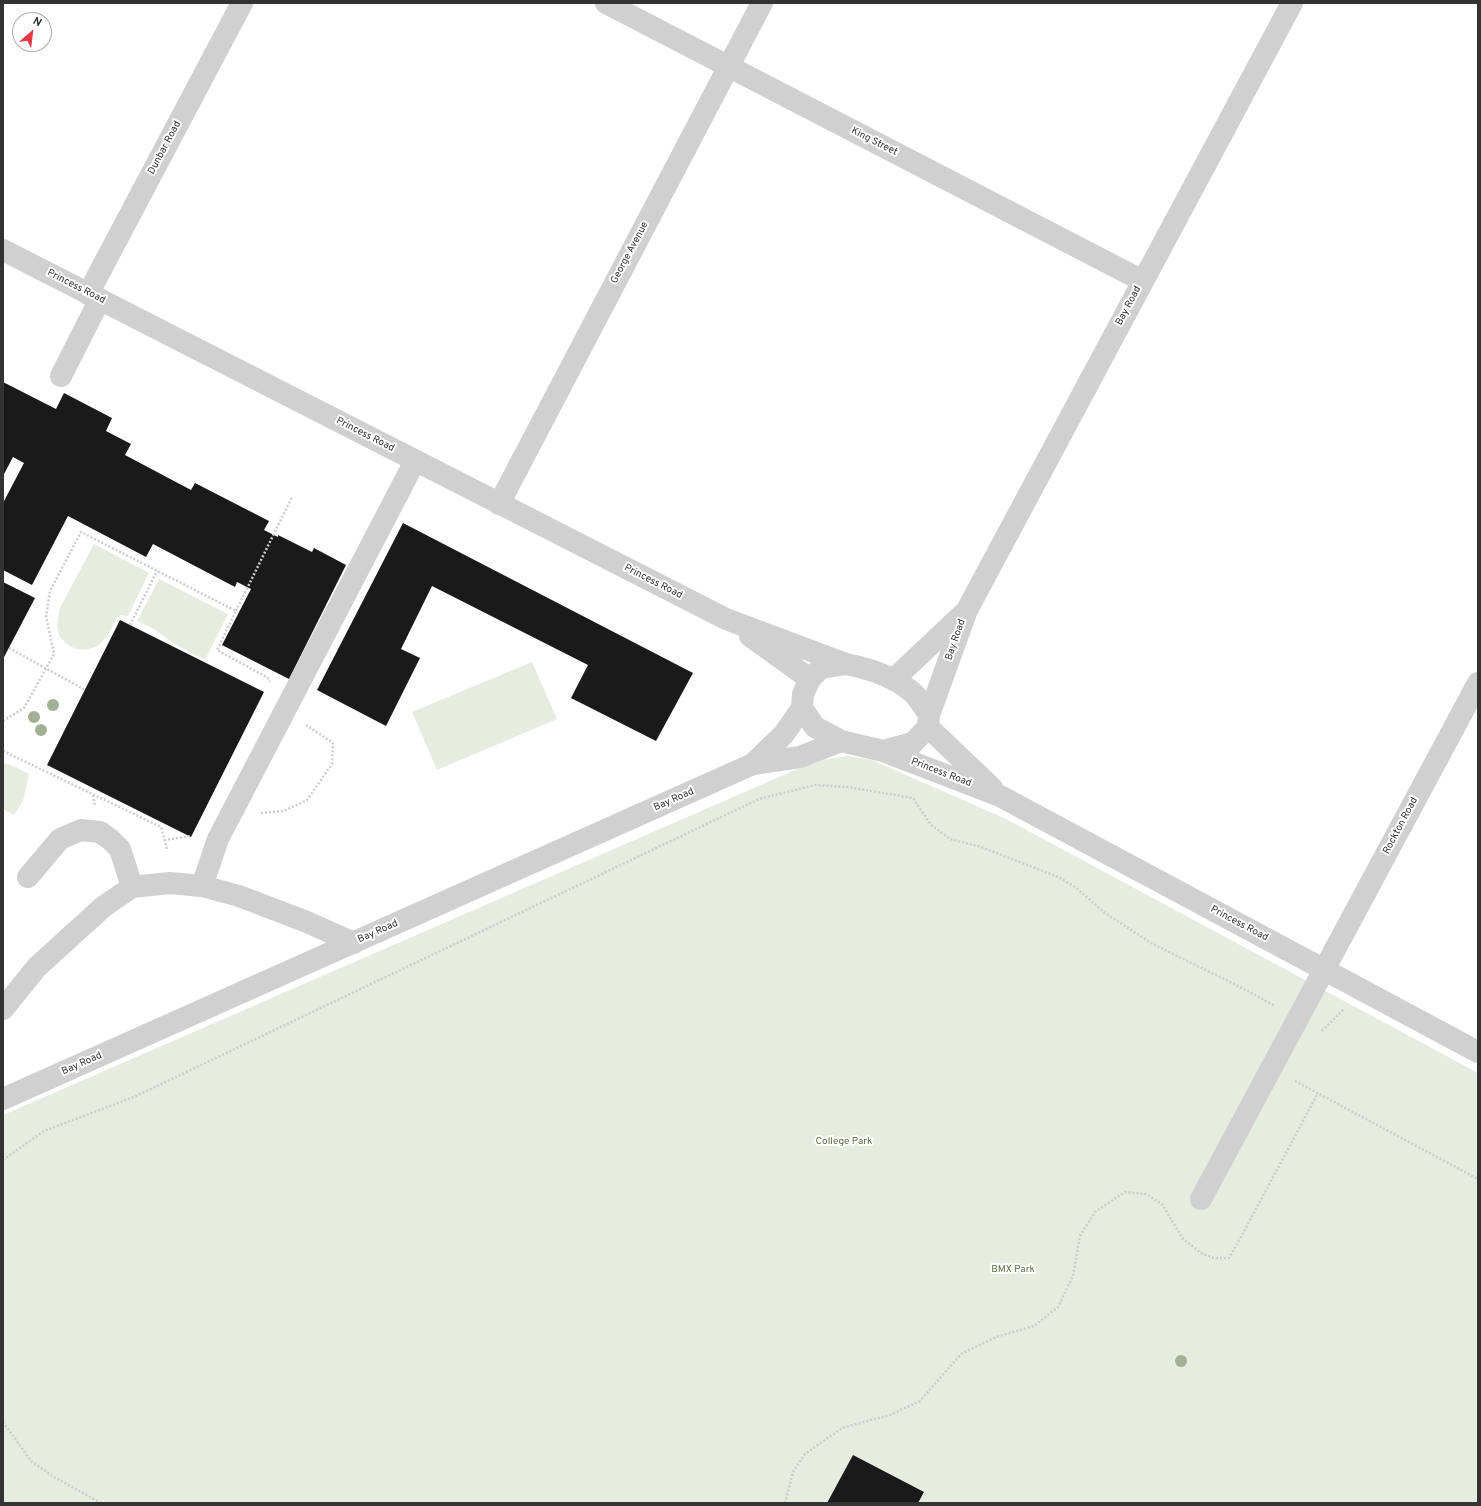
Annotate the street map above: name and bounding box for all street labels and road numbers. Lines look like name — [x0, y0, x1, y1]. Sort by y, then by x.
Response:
street label: Dunbar Road — [146, 119, 184, 177]
street label: King Street — [849, 125, 899, 159]
street label: George Avenue — [609, 220, 651, 286]
street label: Princess Road — [45, 267, 107, 307]
street label: Bay Road — [1114, 284, 1144, 328]
street label: Princess Road — [334, 415, 396, 455]
street label: Princess Road — [622, 562, 684, 602]
street label: Bay Road — [943, 618, 969, 662]
street label: Princess Road — [909, 756, 973, 790]
street label: Bay Road — [652, 786, 696, 814]
street label: Rockton Road — [1381, 796, 1421, 856]
street label: Princess Road — [1208, 904, 1270, 944]
street label: Bay Road — [356, 918, 400, 946]
street label: Bay Road — [60, 1050, 104, 1078]

